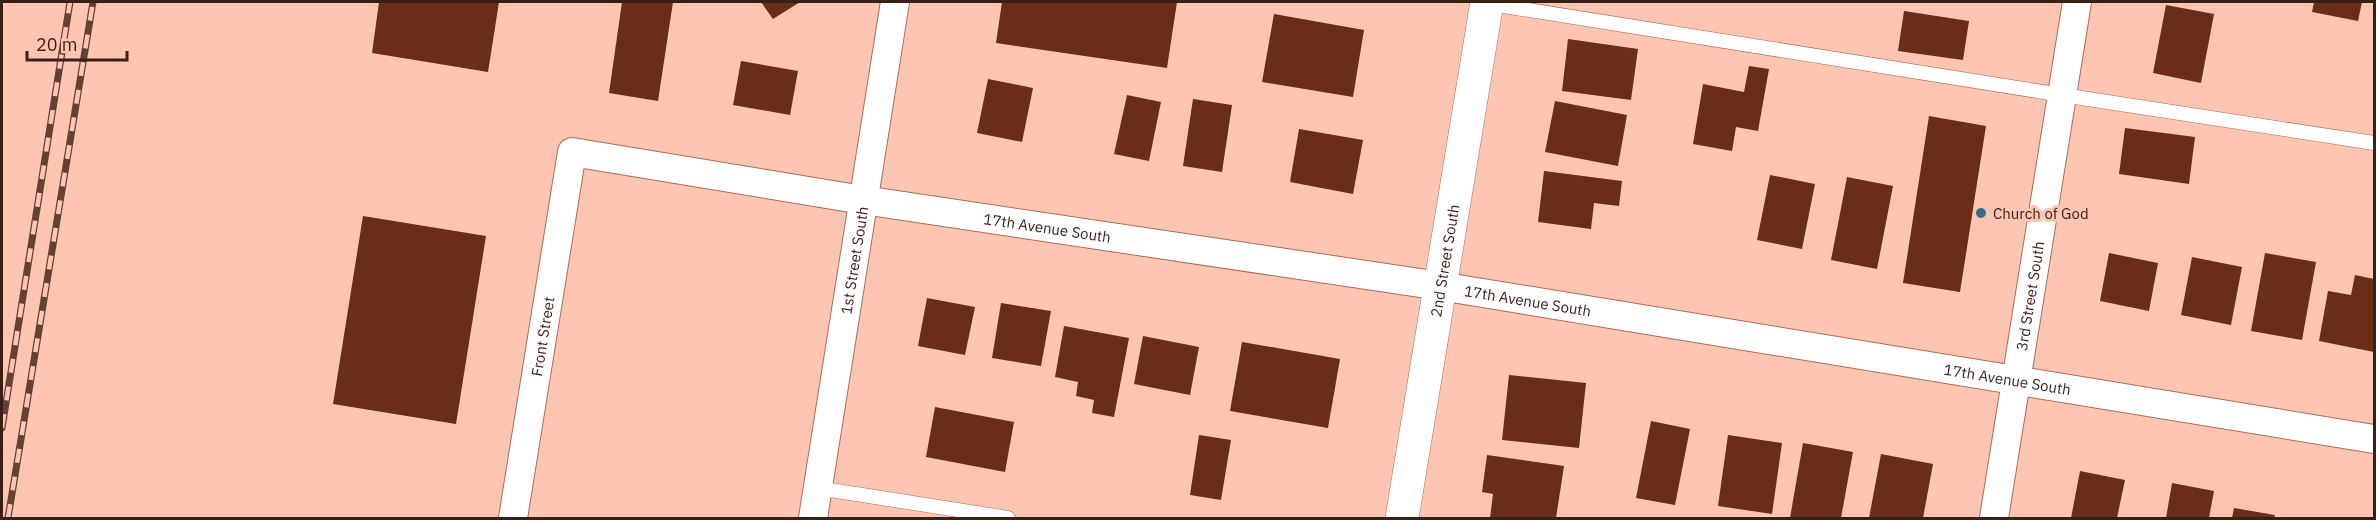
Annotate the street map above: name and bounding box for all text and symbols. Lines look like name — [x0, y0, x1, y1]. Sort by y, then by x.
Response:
scale bar — [27, 24, 128, 62]
text: 20 m — [36, 33, 78, 56]
street label: 2nd Street South — [1426, 203, 1463, 318]
place label: Church of God — [1993, 204, 2089, 223]
street label: 1st Street South — [836, 205, 872, 316]
marker: Church of God — [1974, 206, 1988, 220]
street label: 17th Avenue South — [982, 209, 1112, 246]
street label: 3rd Street South — [2012, 240, 2048, 352]
street label: 17th Avenue South — [1463, 281, 1593, 320]
street label: Front Street — [527, 295, 558, 378]
street label: 17th Avenue South — [1942, 359, 2072, 399]

